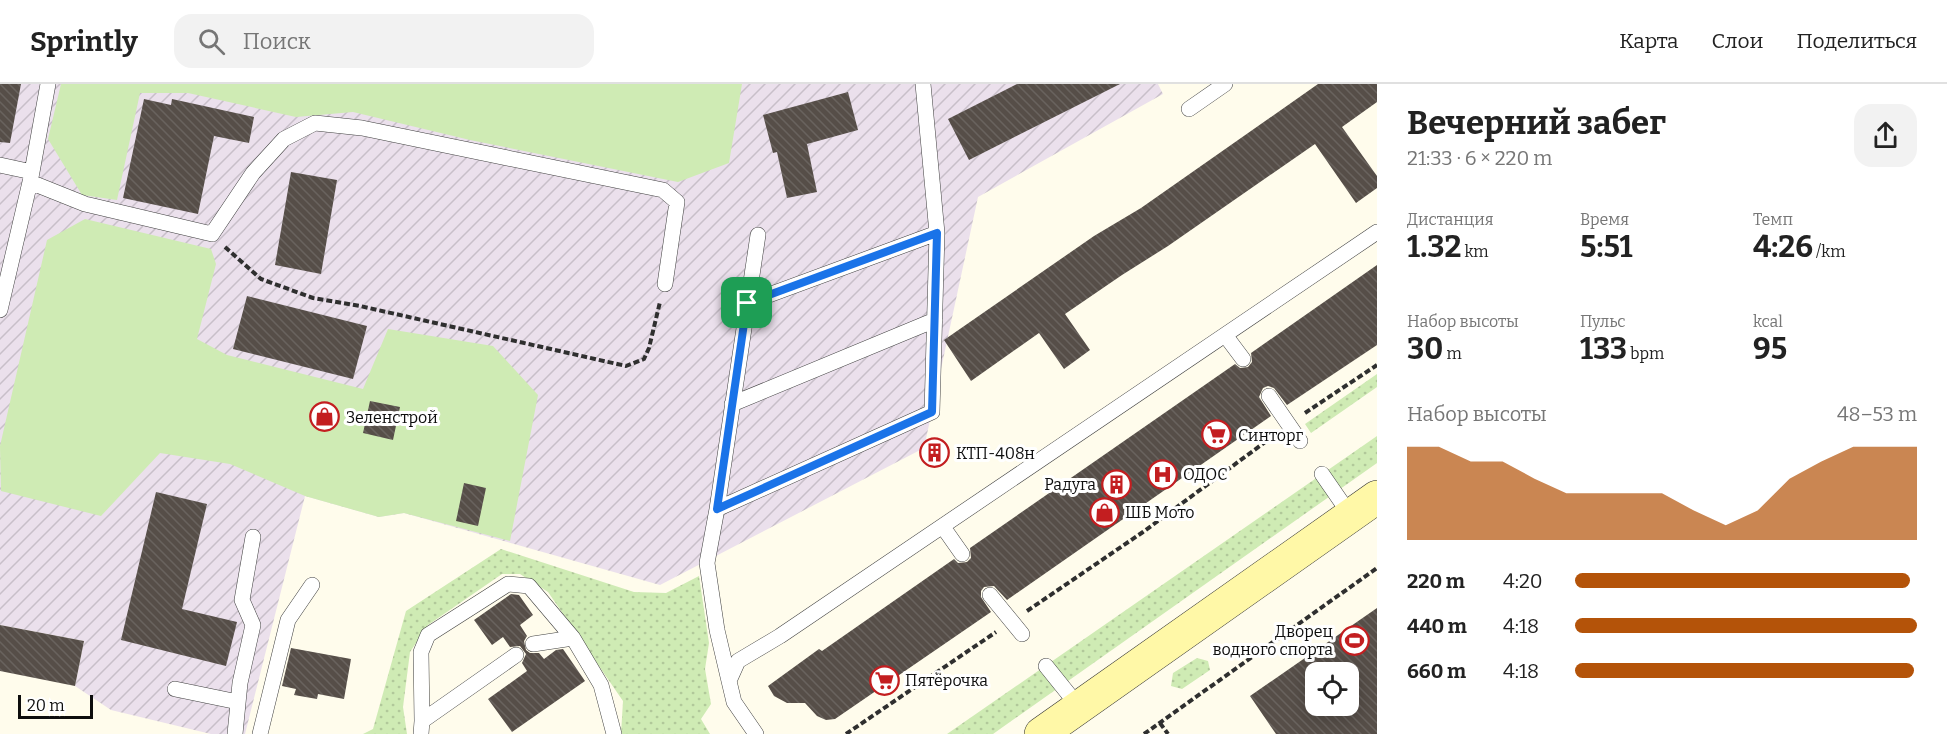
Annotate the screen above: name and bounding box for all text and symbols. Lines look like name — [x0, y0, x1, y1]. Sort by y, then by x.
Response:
search box — [174, 14, 594, 68]
text: Sprintly — [30, 25, 138, 58]
icon: search — [195, 25, 228, 58]
text: Поиск — [243, 28, 311, 55]
text: Карта — [1619, 28, 1678, 54]
text: Слои — [1711, 28, 1763, 54]
text: Поделиться — [1796, 28, 1917, 54]
text: Вечерний забег — [1407, 103, 1666, 143]
button: share — [1854, 104, 1917, 167]
text: 21:33 · 6 × 220 m — [1407, 146, 1552, 170]
text: Дистанция — [1407, 210, 1494, 229]
text: Время — [1580, 210, 1629, 229]
text: Темп — [1753, 210, 1793, 229]
text: 1.32 — [1407, 229, 1461, 265]
text: 5:51 — [1580, 229, 1632, 265]
text: 4:26 — [1753, 229, 1813, 265]
text: km — [1461, 242, 1489, 261]
text: /km — [1813, 242, 1845, 261]
pin — [721, 277, 772, 328]
icon: arrive — [730, 286, 763, 319]
text: Набор высоты — [1407, 312, 1519, 331]
text: Пульс — [1580, 312, 1626, 331]
text: kcal — [1753, 312, 1783, 331]
text: 30 — [1407, 331, 1443, 367]
text: 133 — [1580, 331, 1627, 367]
text: 95 — [1753, 331, 1787, 367]
text: m — [1443, 344, 1462, 363]
text: bpm — [1627, 344, 1664, 363]
shop icon: Зеленстрой — [309, 401, 341, 433]
text: Набор высоты — [1407, 402, 1547, 426]
text: 48–53 m — [1837, 402, 1917, 426]
place label: Зеленстрой — [346, 408, 438, 427]
supermarket icon: Синторг — [1201, 419, 1233, 451]
place label: Синторг — [1238, 426, 1304, 445]
building icon: КТП-408н — [919, 437, 951, 469]
place label: КТП-408н — [956, 444, 1035, 463]
hospital icon: ОДОС — [1146, 458, 1178, 490]
place label: ОДОС — [1183, 465, 1228, 484]
building icon: Радуга — [1101, 468, 1133, 500]
place label: Радуга — [1044, 475, 1096, 494]
shop icon: ШБ Мото — [1088, 496, 1120, 528]
place label: ШБ Мото — [1125, 503, 1195, 522]
text: 220 m — [1407, 569, 1465, 593]
text: 4:20 — [1503, 569, 1543, 593]
text: 440 m — [1407, 614, 1467, 638]
text: 4:18 — [1503, 614, 1539, 638]
place label: Дворец водного спорта — [1212, 622, 1333, 659]
sports icon: Дворец водного спорта — [1338, 624, 1370, 656]
text: 660 m — [1407, 659, 1466, 683]
text: 4:18 — [1503, 659, 1539, 683]
map controls — [1305, 662, 1359, 716]
button: locate — [1305, 662, 1359, 716]
supermarket icon: Пятёрочка — [868, 664, 900, 696]
place label: Пятёрочка — [905, 671, 988, 690]
scale bar — [18, 692, 93, 720]
text: 20 m — [27, 696, 64, 715]

